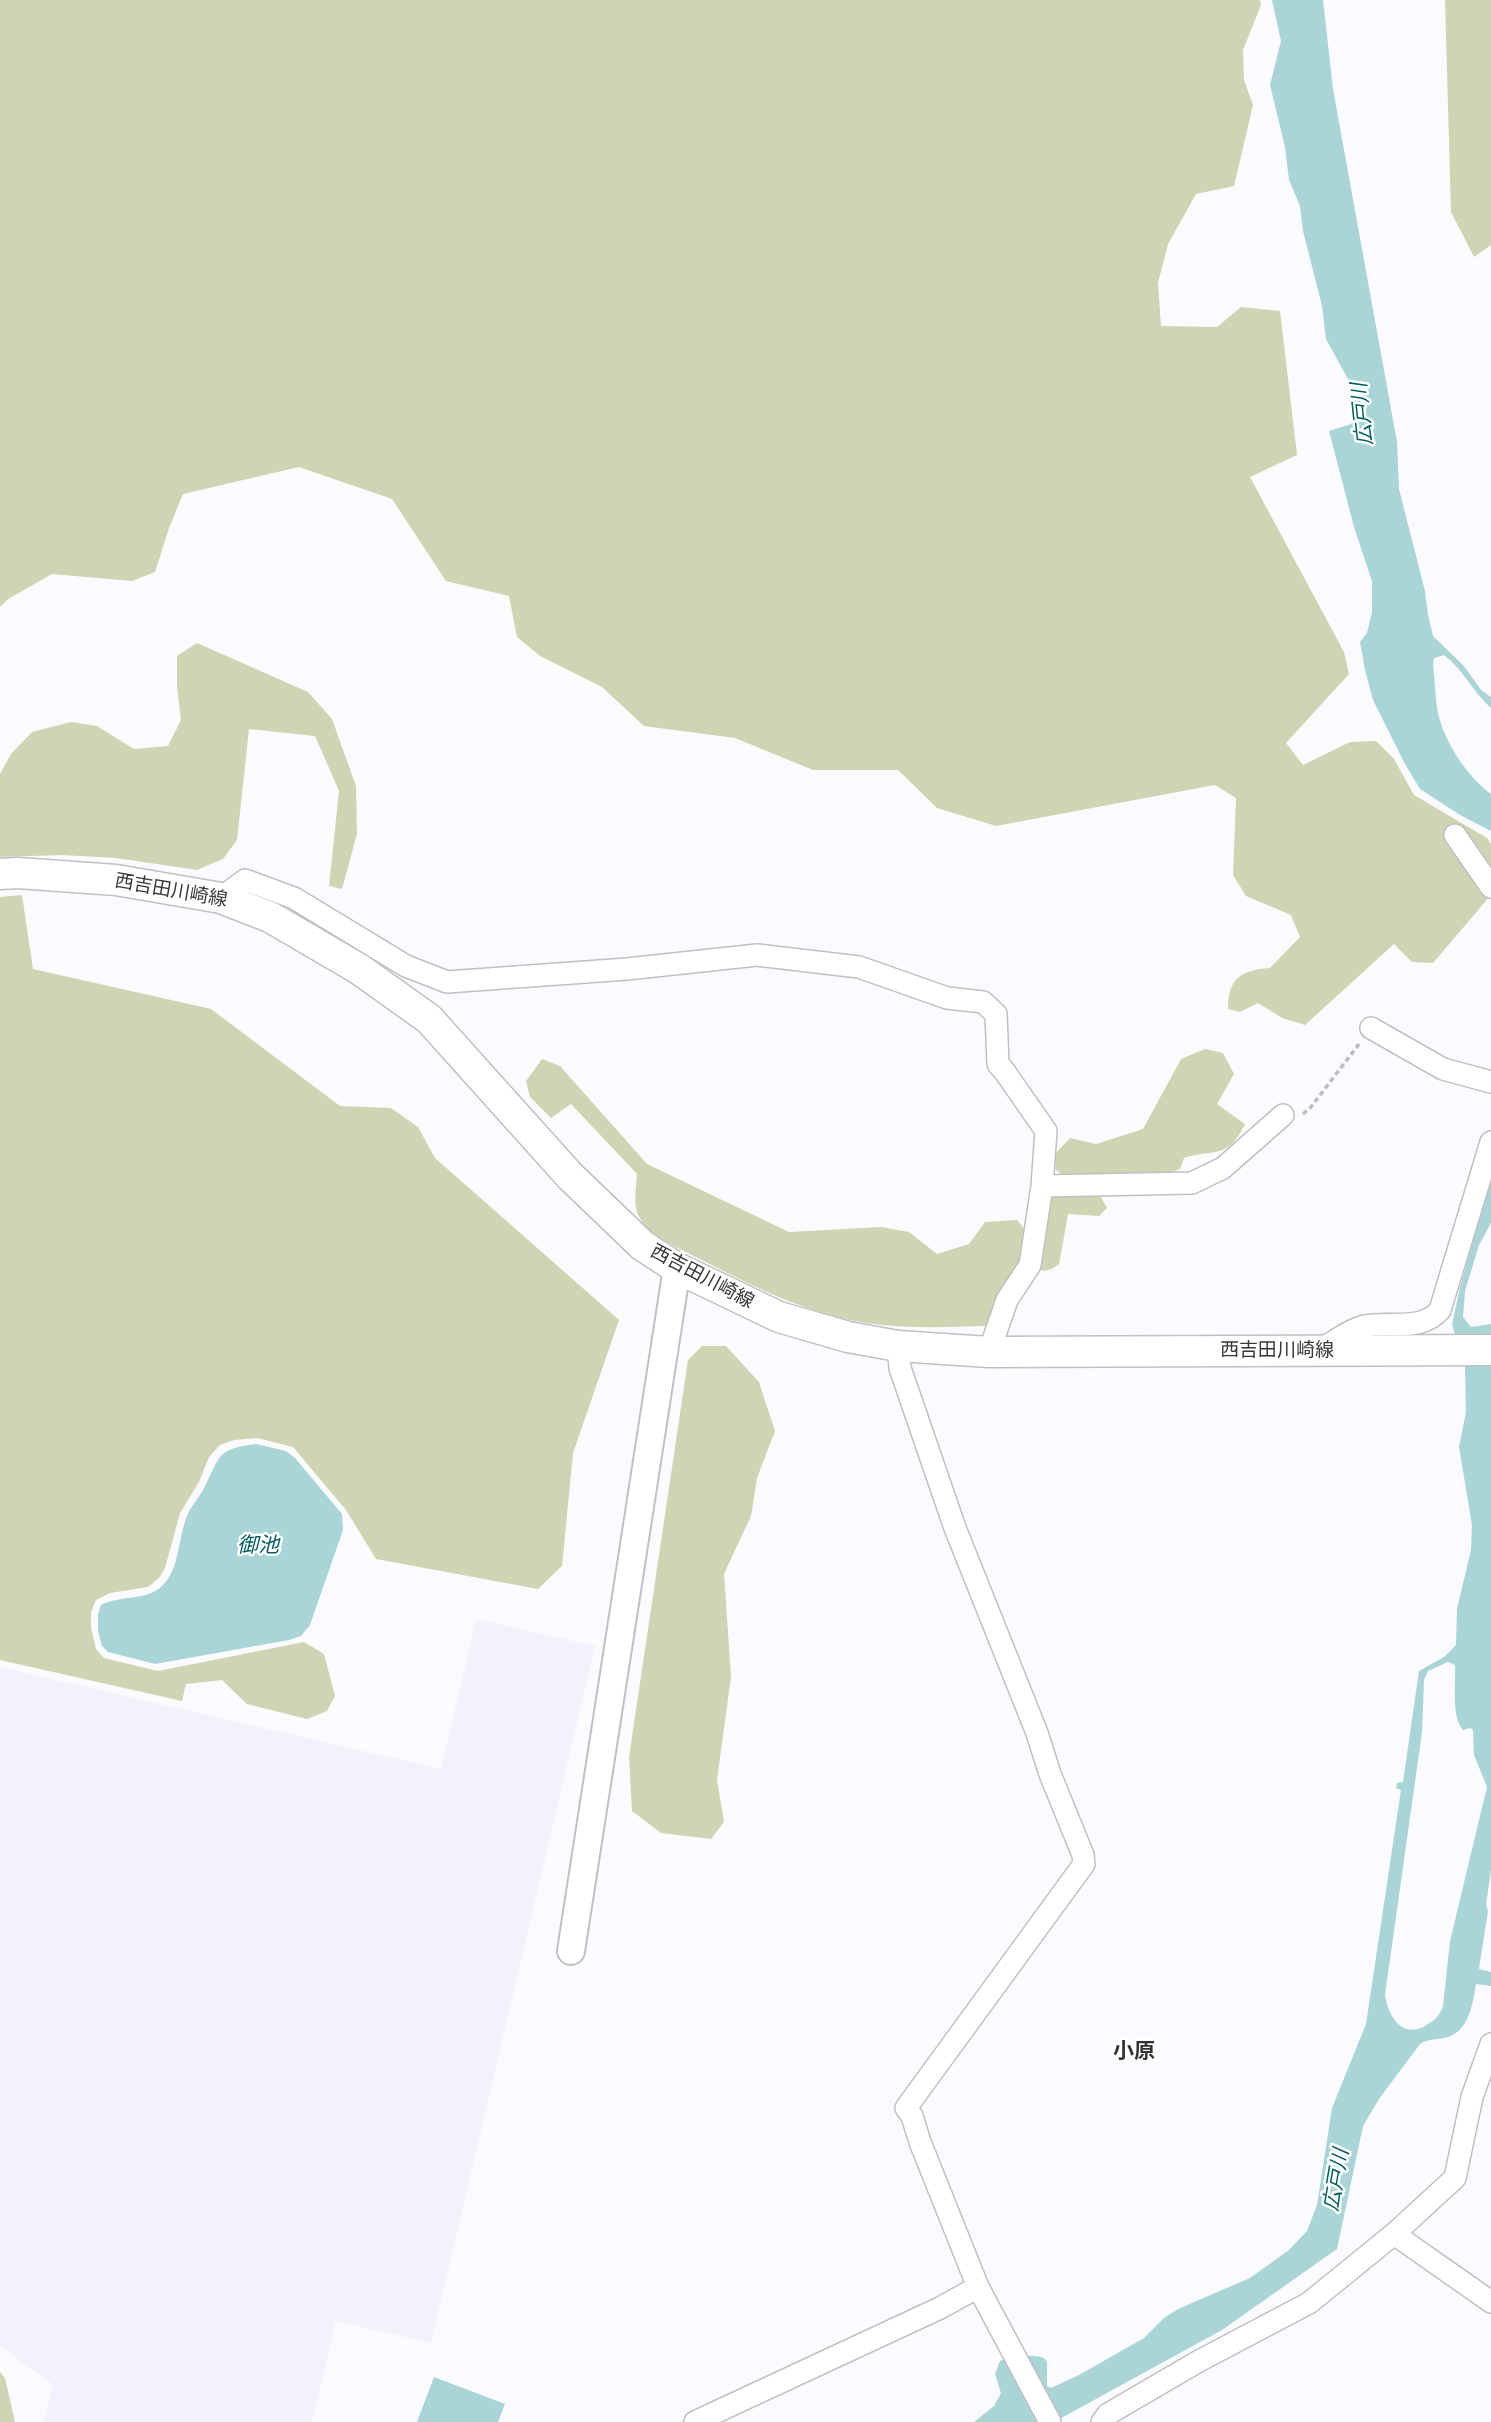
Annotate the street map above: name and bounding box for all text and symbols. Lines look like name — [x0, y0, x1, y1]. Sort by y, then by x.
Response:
water label: 広戸川 — [1347, 381, 1379, 447]
street label: 西吉田川崎線 — [113, 870, 229, 912]
street label: 西吉田川崎線 — [646, 1240, 758, 1314]
street label: 西吉田川崎線 — [1220, 1340, 1334, 1362]
water label: 御池 — [237, 1533, 279, 1559]
district label: 小原 — [1113, 2039, 1155, 2065]
water label: 広戸川 — [1319, 2147, 1355, 2213]

